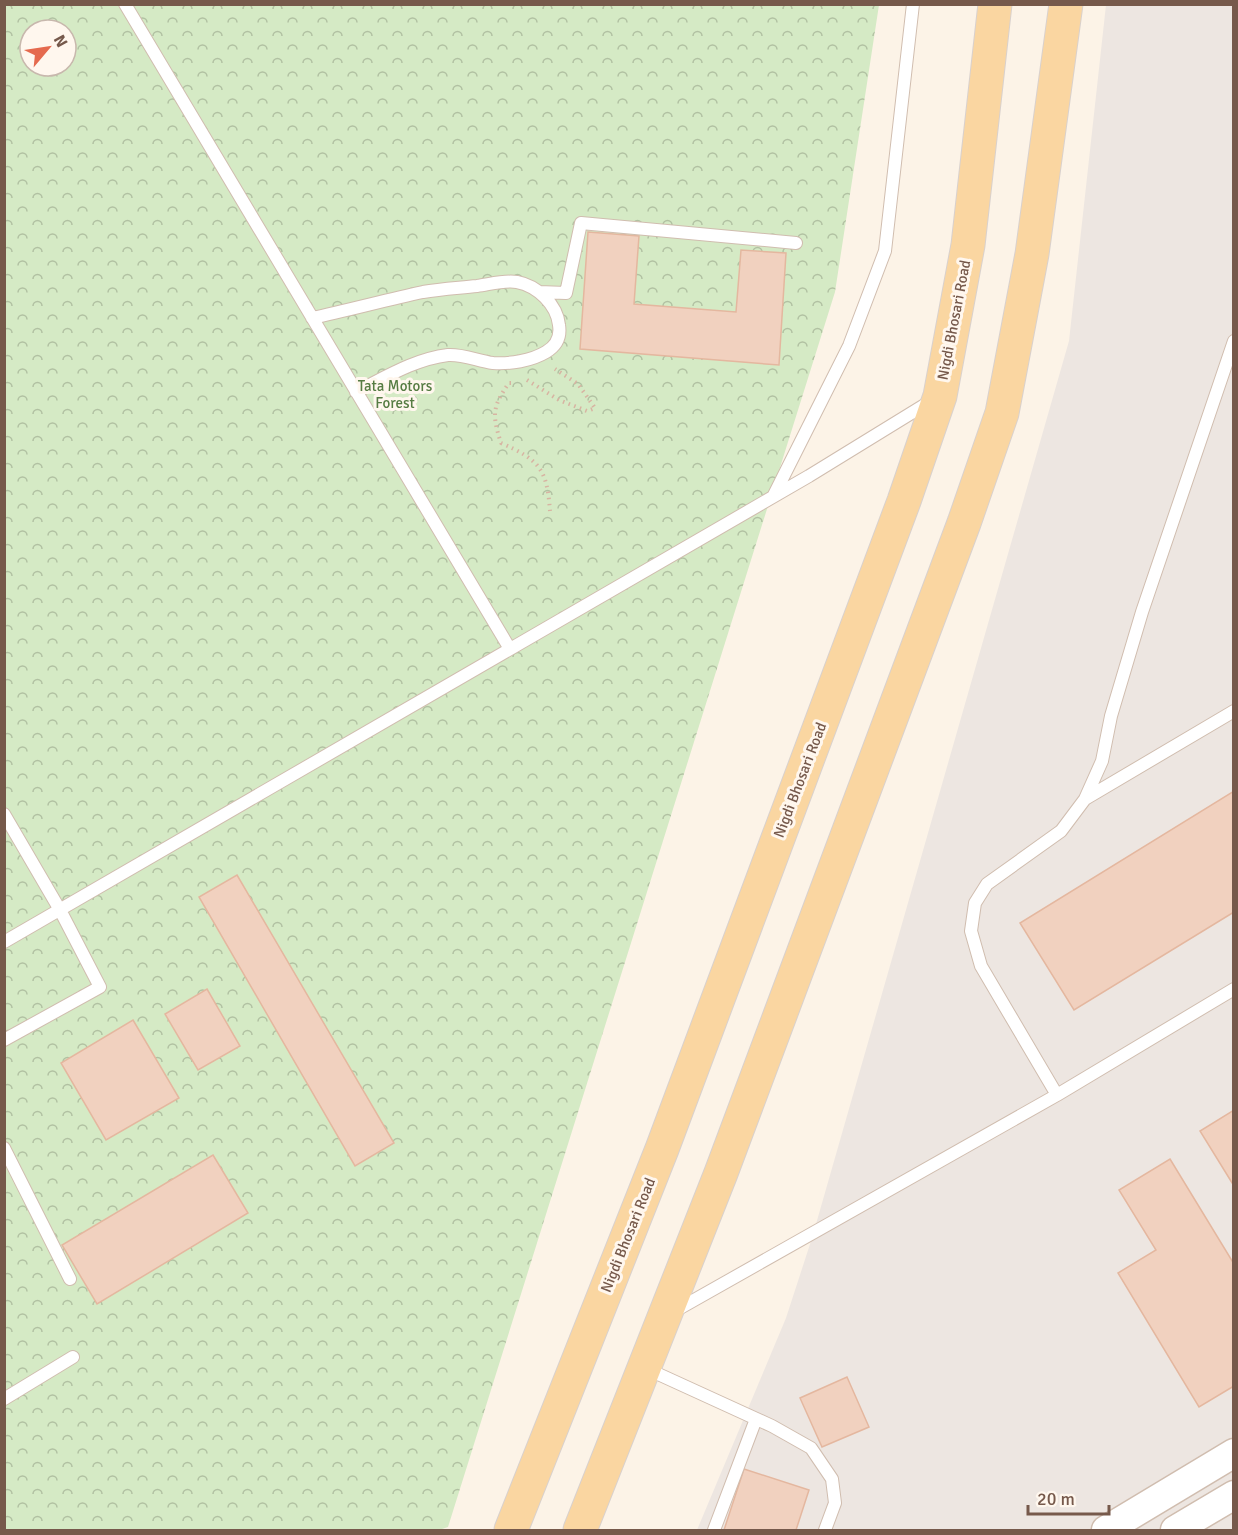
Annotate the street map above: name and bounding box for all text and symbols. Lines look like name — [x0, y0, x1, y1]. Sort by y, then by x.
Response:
north arrow — [18, 18, 78, 78]
text: N — [49, 31, 72, 51]
street label: Nigdi Bhosari Road — [934, 258, 974, 382]
park label: Tata Motors Forest — [358, 377, 433, 412]
street label: Nigdi Bhosari Road — [770, 720, 830, 840]
street label: Nigdi Bhosari Road — [597, 1175, 659, 1295]
scale bar — [1028, 1478, 1109, 1516]
text: 20 m — [1037, 1488, 1075, 1510]

